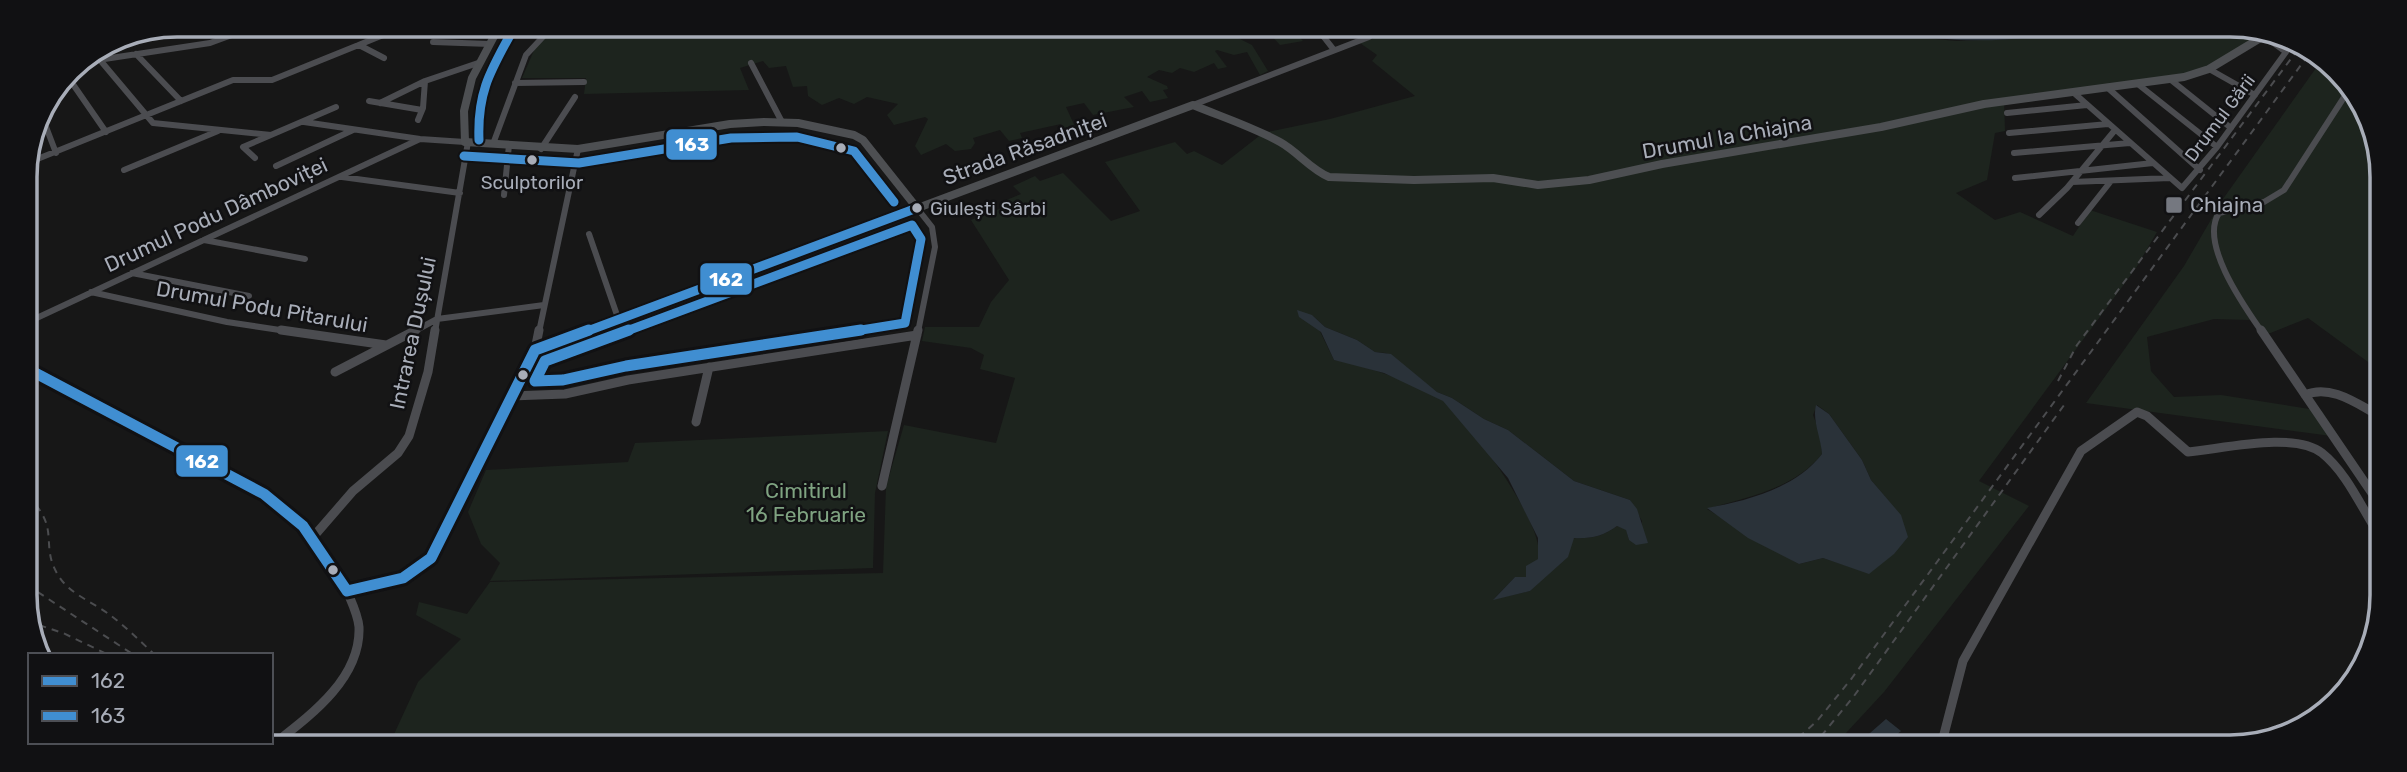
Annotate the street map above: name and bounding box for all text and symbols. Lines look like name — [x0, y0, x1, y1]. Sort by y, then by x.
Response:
street label: Drumul Gării — [2180, 70, 2260, 166]
street label: Strada Răsadniței — [939, 107, 1110, 190]
street label: Drumul la Chiajna — [1640, 109, 1814, 164]
line badge: 163 — [665, 128, 718, 161]
text: 163 — [675, 133, 709, 156]
unlabelled marker — [834, 141, 848, 155]
street label: Drumul Podu Dâmboviței — [100, 152, 331, 277]
marker: Sculptorilor — [525, 153, 539, 167]
place label: Sculptorilor — [481, 171, 584, 194]
place label: Chiajna — [2190, 192, 2263, 217]
marker: Chiajna — [2164, 195, 2184, 215]
place label: Giulești Sârbi — [930, 197, 1046, 220]
marker: Giulești Sârbi — [910, 201, 924, 215]
street label: Intrarea Dușului — [384, 254, 441, 412]
line badge: 162 — [699, 262, 753, 296]
text: 162 — [709, 268, 743, 291]
street label: Drumul Podu Pitarului — [154, 276, 370, 337]
unlabelled marker — [516, 368, 530, 382]
line badge: 162 — [175, 444, 229, 478]
text: 162 — [185, 450, 219, 473]
park label: Cimitirul 16 Februarie — [746, 478, 866, 527]
unlabelled marker — [326, 563, 340, 577]
legend — [28, 653, 273, 744]
text: 162 — [91, 668, 125, 693]
text: 163 — [91, 703, 125, 728]

